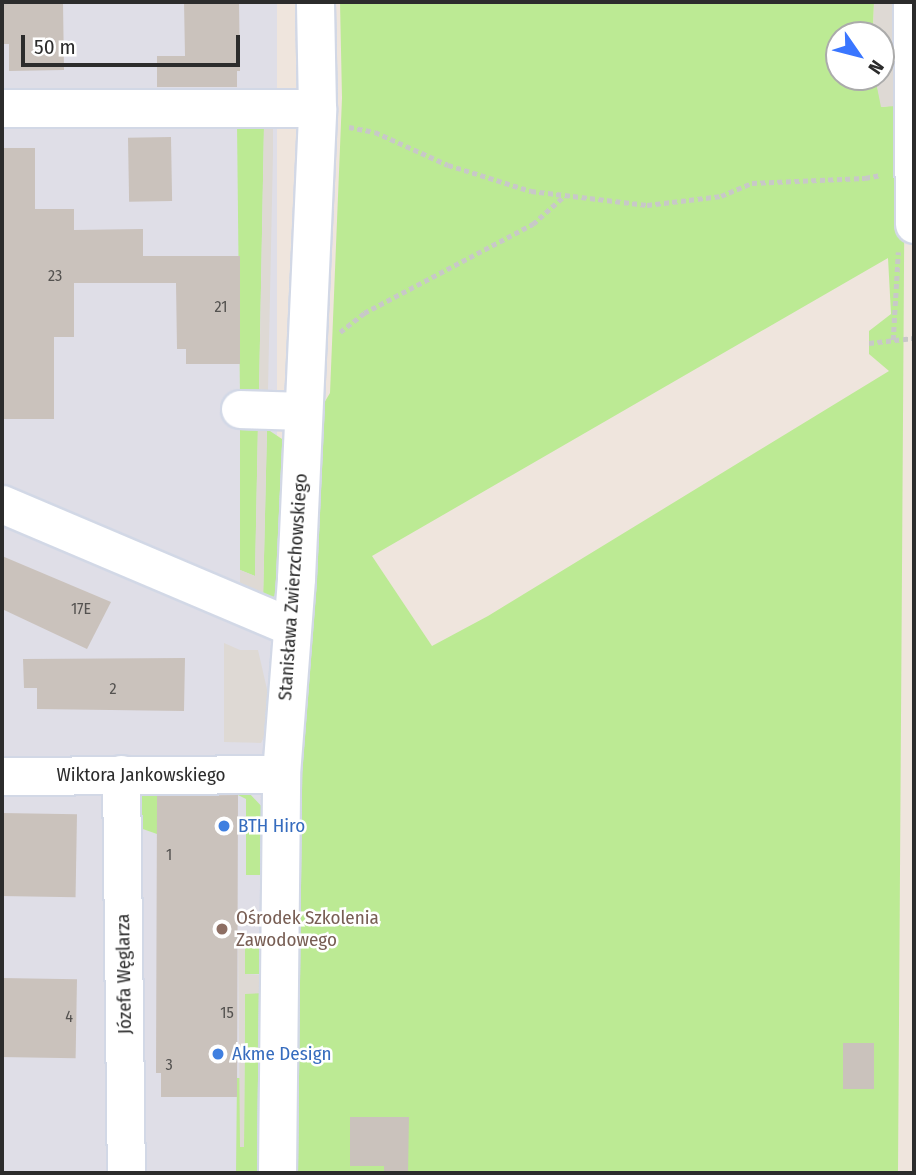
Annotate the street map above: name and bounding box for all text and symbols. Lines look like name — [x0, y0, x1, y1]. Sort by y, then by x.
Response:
scale bar — [24, 21, 243, 65]
north arrow — [825, 21, 895, 91]
text: 50 m — [34, 34, 76, 60]
text: N — [863, 56, 889, 78]
house number: 23 — [48, 266, 62, 286]
house number: 21 — [215, 297, 227, 317]
street label: Stanisława Zwierzchowskiego — [274, 473, 312, 701]
house number: 17E — [71, 599, 91, 619]
house number: 2 — [109, 679, 117, 699]
street label: Wiktora Jankowskiego — [56, 764, 226, 786]
place label: BTH Hiro — [238, 815, 305, 837]
marker: BTH Hiro — [216, 818, 232, 834]
house number: 1 — [166, 845, 172, 865]
place label: Ośrodek Szkolenia Zawodowego — [236, 907, 379, 951]
street label: Józefa Węglarza — [112, 914, 136, 1034]
marker: Ośrodek Szkolenia Zawodowego — [214, 921, 230, 937]
house number: 15 — [220, 1003, 234, 1023]
house number: 4 — [65, 1007, 73, 1027]
place label: Akme Design — [232, 1043, 332, 1065]
marker: Akme Design — [210, 1046, 226, 1062]
house number: 3 — [165, 1055, 173, 1075]

